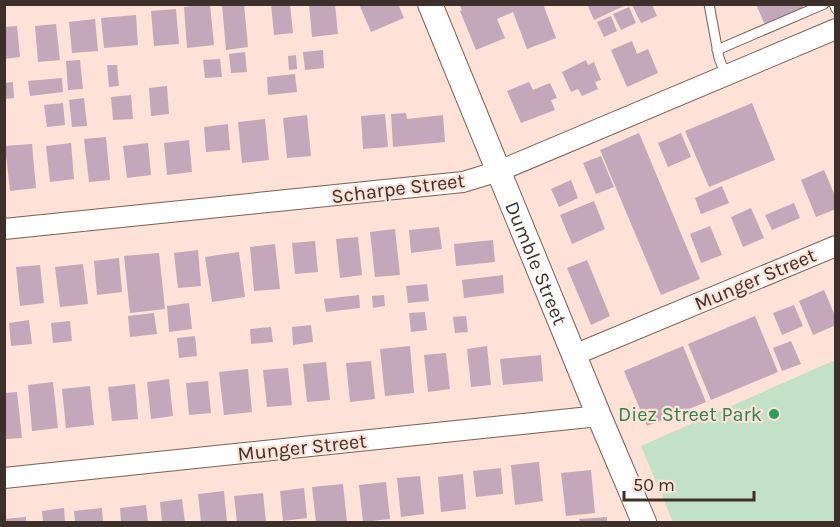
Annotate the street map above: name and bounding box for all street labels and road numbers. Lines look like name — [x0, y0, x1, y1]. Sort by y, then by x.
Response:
street label: Scharpe Street — [330, 169, 467, 208]
street label: Dumble Street — [500, 198, 572, 329]
street label: Munger Street — [691, 243, 820, 315]
street label: Munger Street — [236, 429, 368, 466]

